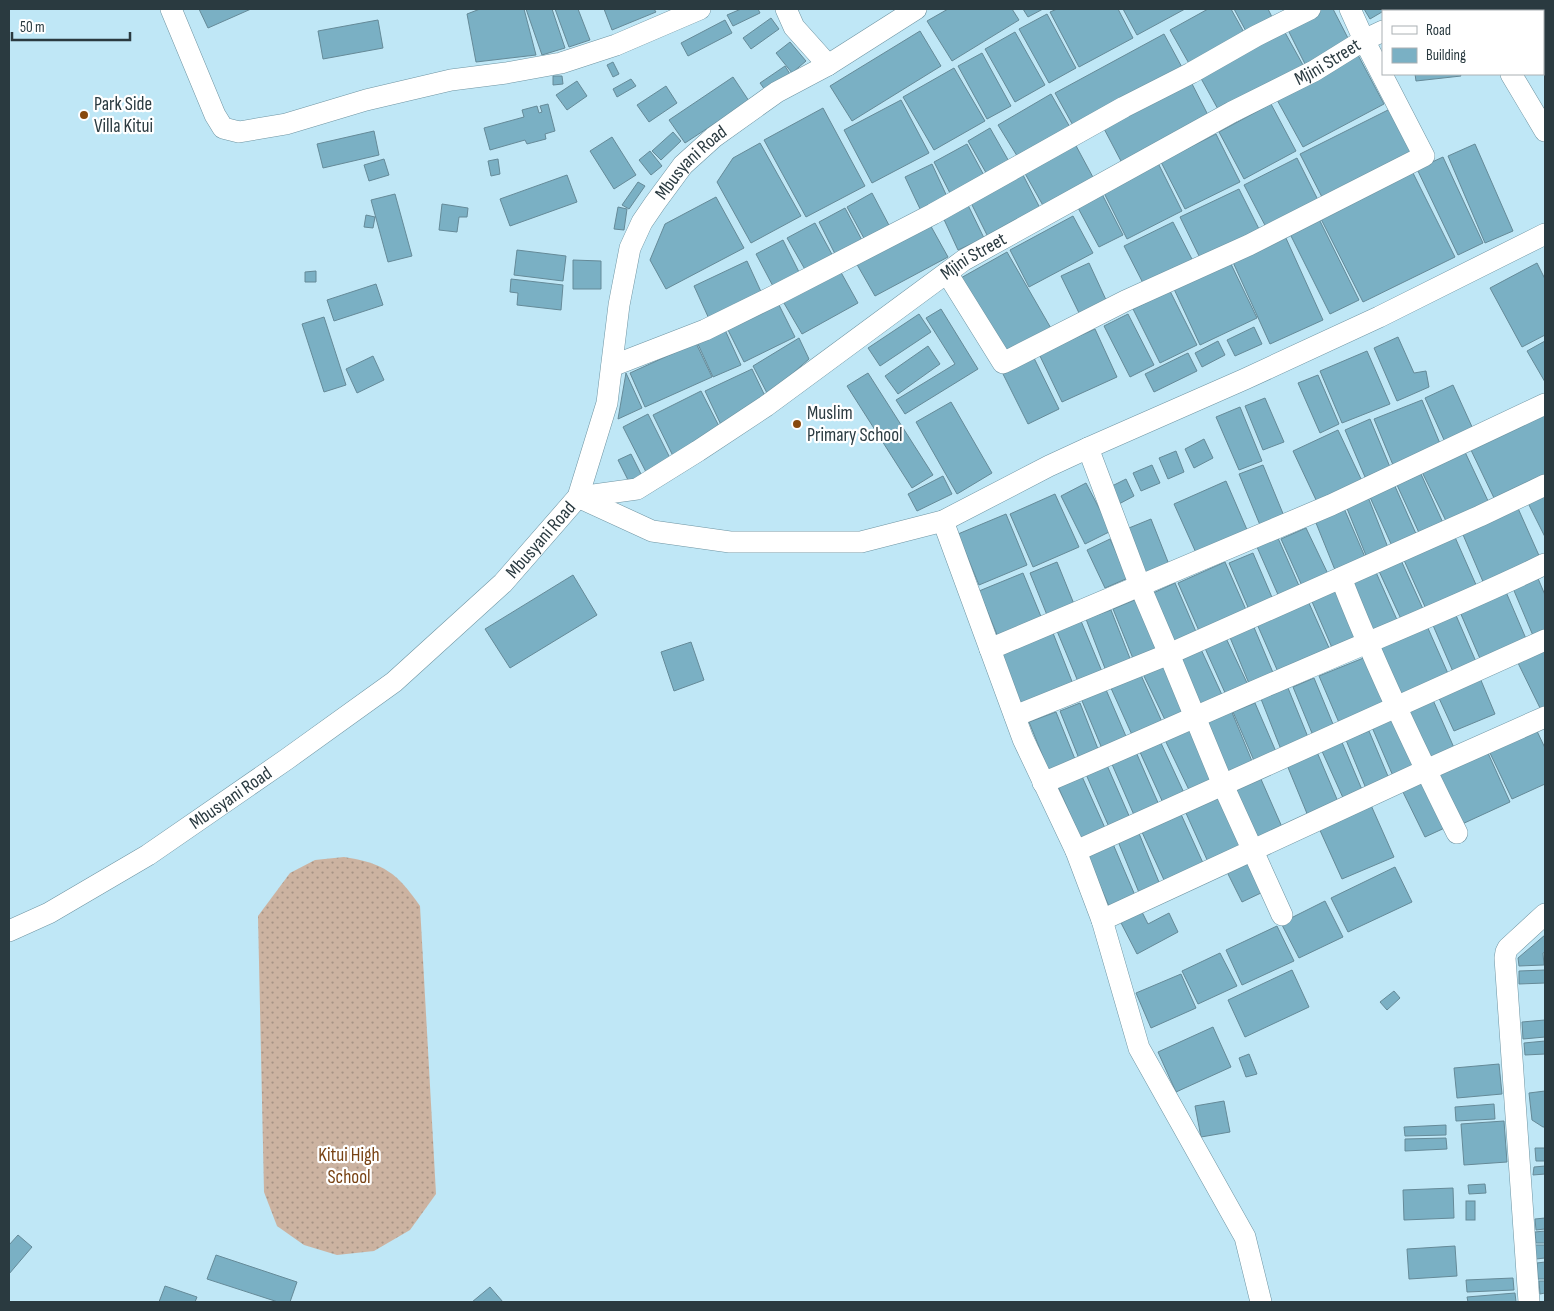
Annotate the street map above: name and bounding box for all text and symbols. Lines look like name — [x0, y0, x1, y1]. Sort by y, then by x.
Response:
scale bar — [12, 10, 130, 42]
legend — [1382, 10, 1544, 75]
text: 50 m — [20, 18, 45, 37]
text: Road — [1426, 21, 1451, 40]
street label: Mjini Street — [1291, 33, 1365, 90]
text: Building — [1426, 46, 1466, 65]
place label: Park Side Villa Kitui — [94, 93, 153, 138]
marker: Park Side Villa Kitui — [78, 109, 90, 121]
street label: Mbusyani Road — [650, 120, 731, 204]
street label: Mjini Street — [936, 227, 1011, 285]
place label: Muslim Primary School — [807, 402, 903, 447]
marker: Muslim Primary School — [791, 418, 803, 430]
street label: Mbusyani Road — [501, 496, 581, 583]
street label: Mbusyani Road — [185, 762, 276, 834]
park label: Kitui High School — [318, 1144, 380, 1189]

